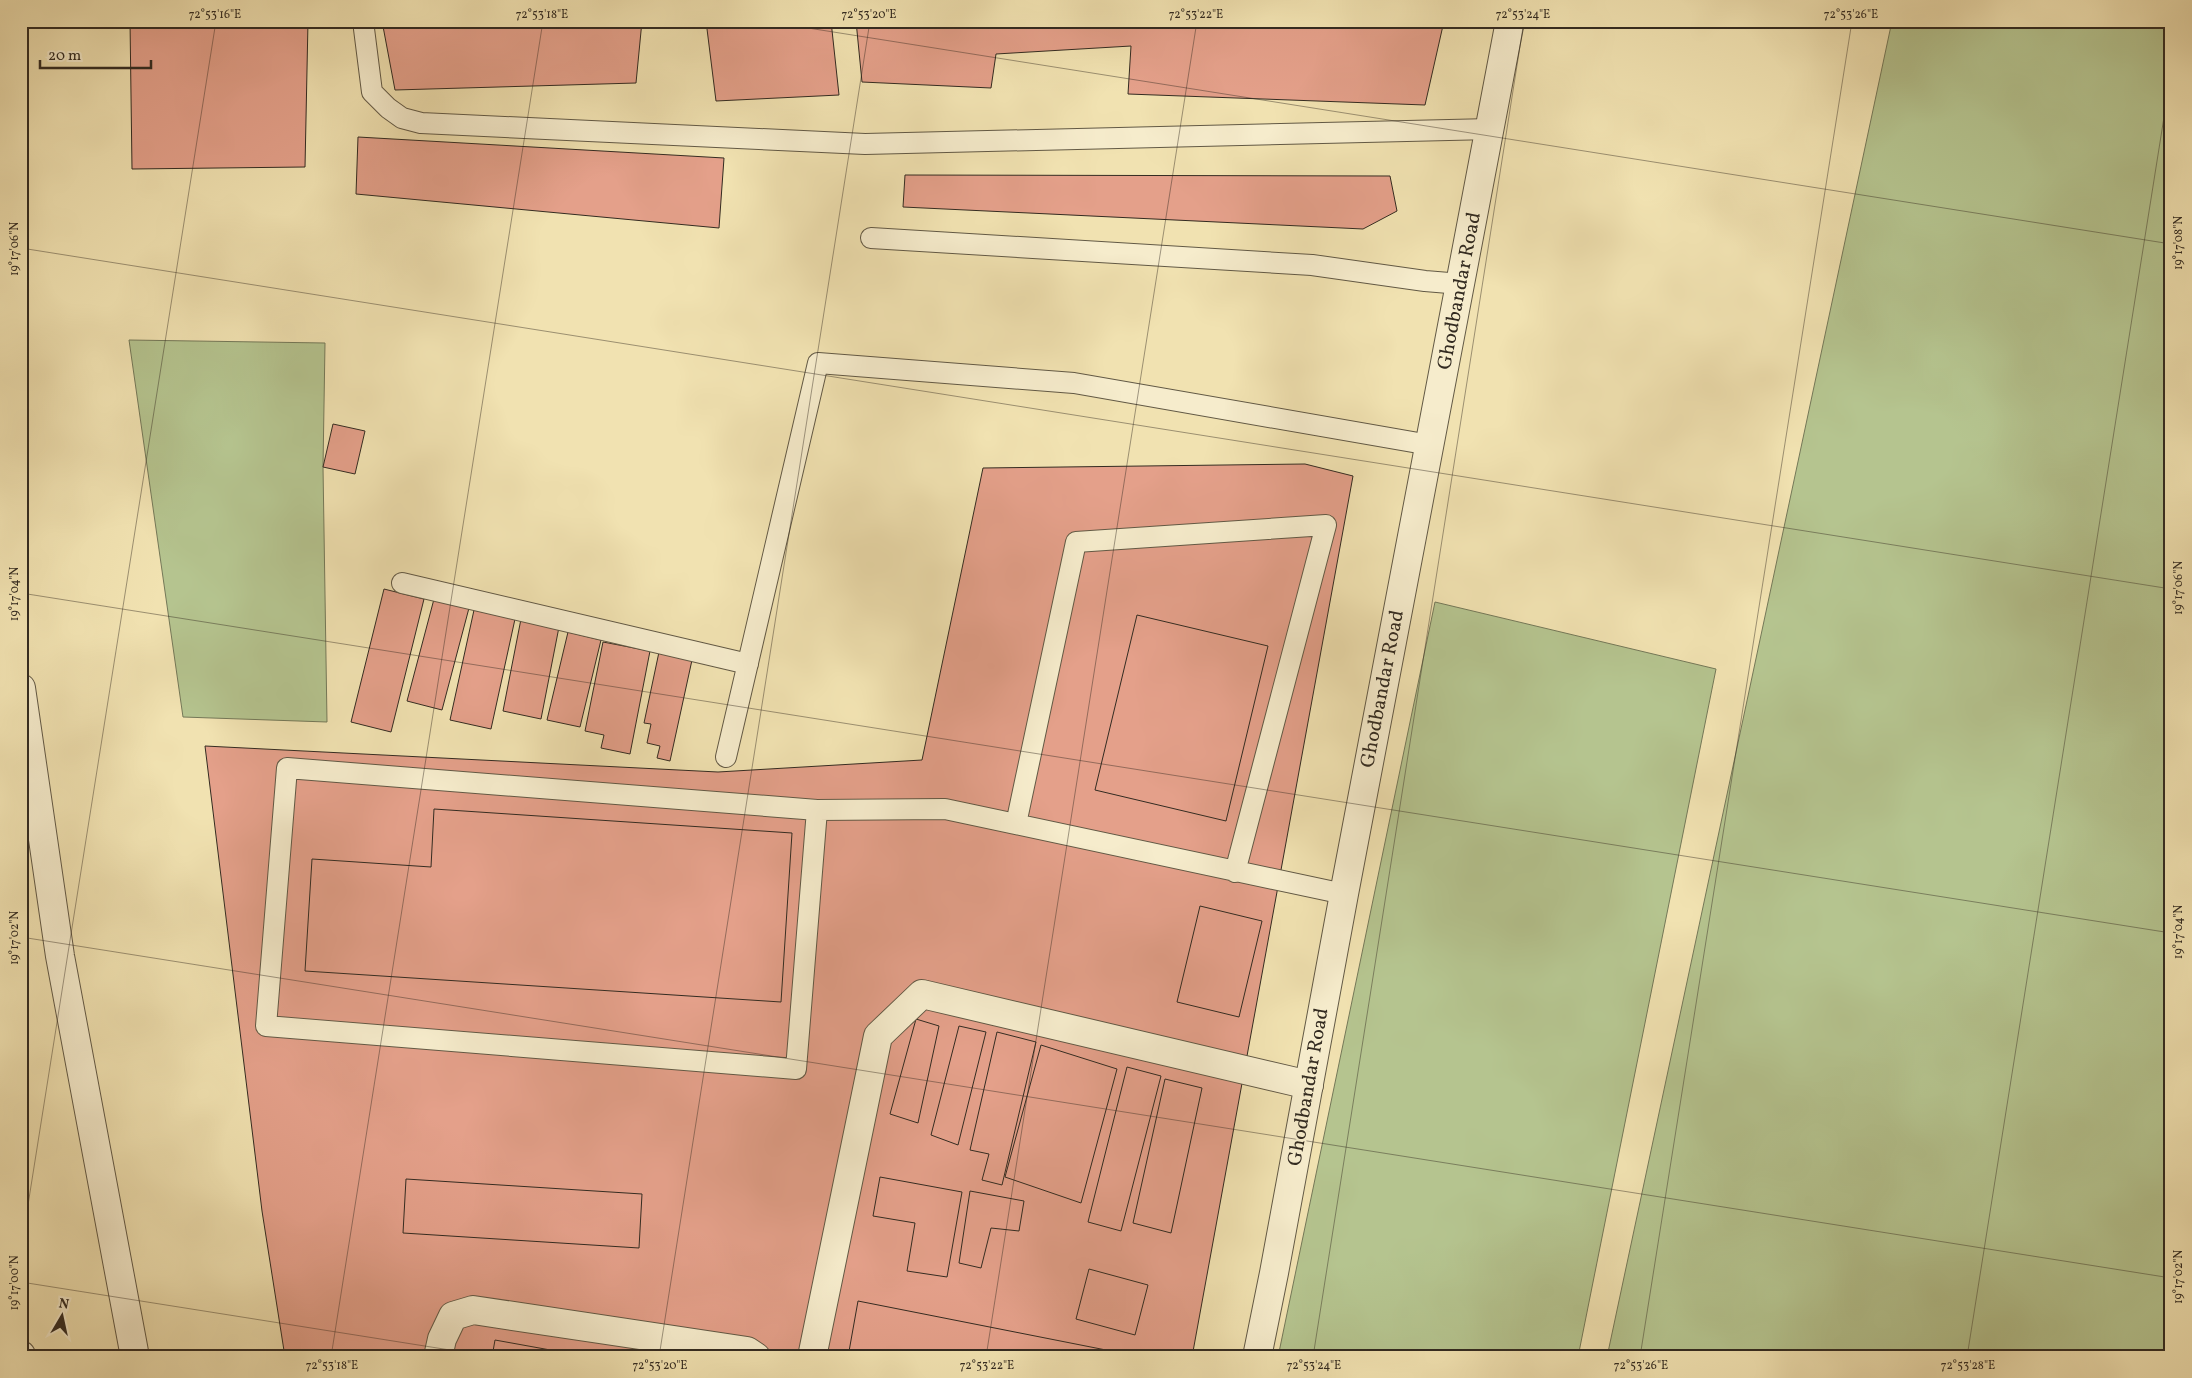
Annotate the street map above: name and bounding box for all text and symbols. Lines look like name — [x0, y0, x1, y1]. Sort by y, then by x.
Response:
text: 72°53'16"E — [189, 7, 241, 23]
text: 72°53'18"E — [516, 7, 568, 23]
text: 72°53'20"E — [841, 7, 897, 23]
text: 72°53'22"E — [1169, 7, 1223, 23]
text: 72°53'24"E — [1496, 7, 1550, 23]
text: 72°53'26"E — [1824, 7, 1878, 23]
scale bar — [40, 38, 151, 70]
text: 20 m — [48, 46, 81, 67]
street label: Ghodbandar Road — [1431, 210, 1489, 372]
text: 19°17'08"N — [2171, 216, 2187, 270]
text: 19°17'06"N — [7, 222, 23, 276]
text: 19°17'06"N — [2171, 561, 2187, 615]
text: 19°17'04"N — [7, 567, 23, 621]
street label: Ghodbandar Road — [1354, 608, 1412, 770]
text: 19°17'04"N — [2171, 905, 2187, 959]
text: 19°17'02"N — [7, 911, 23, 965]
street label: Ghodbandar Road — [1281, 1006, 1337, 1168]
text: 19°17'02"N — [2171, 1250, 2187, 1304]
text: 19°17'00"N — [7, 1255, 23, 1311]
north arrow — [38, 1290, 88, 1340]
text: N — [57, 1294, 70, 1315]
text: 72°53'18"E — [306, 1358, 358, 1374]
text: 72°53'20"E — [632, 1358, 688, 1374]
text: 72°53'22"E — [960, 1358, 1014, 1374]
text: 72°53'24"E — [1287, 1358, 1341, 1374]
text: 72°53'26"E — [1614, 1358, 1668, 1374]
text: 72°53'28"E — [1941, 1358, 1995, 1374]

